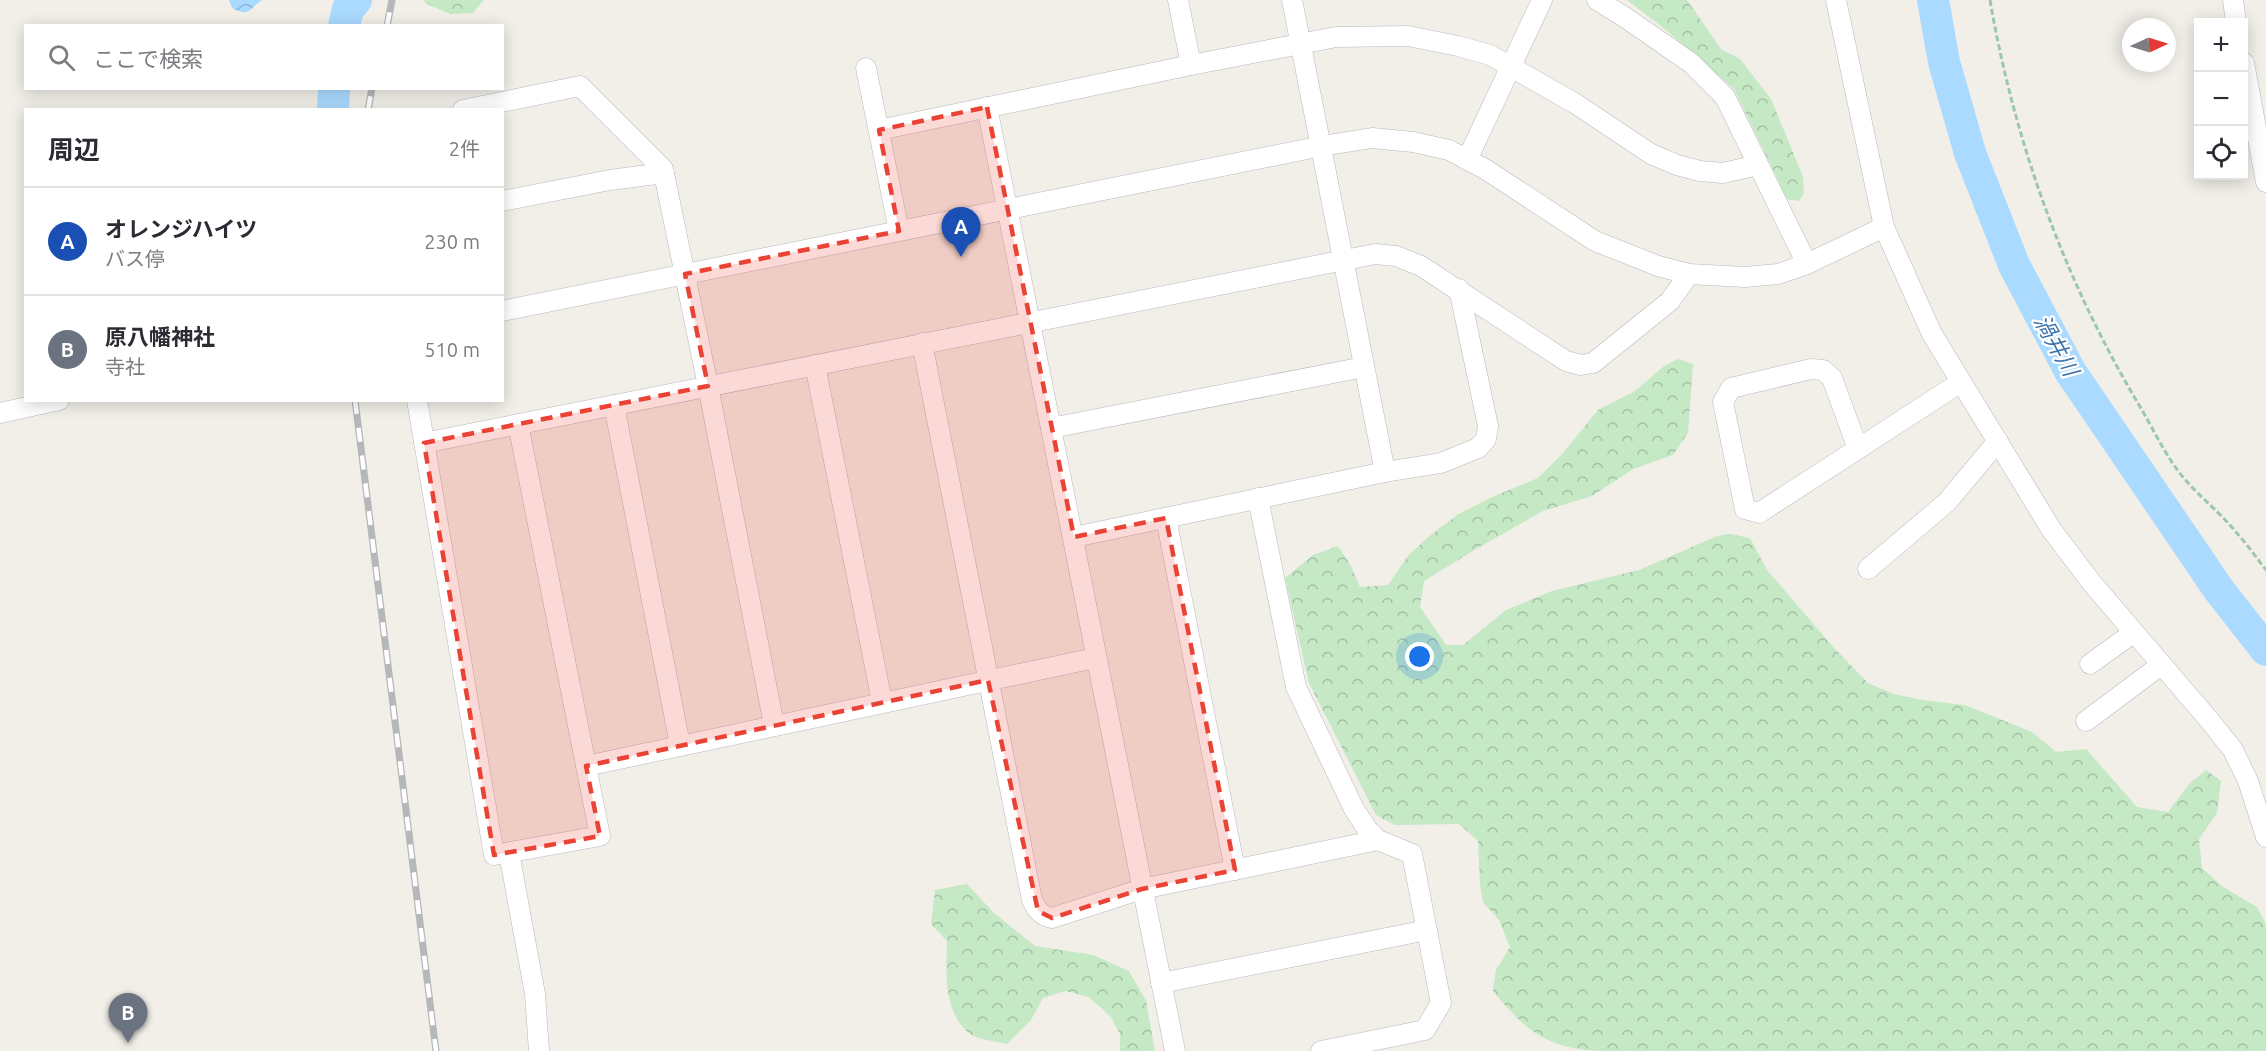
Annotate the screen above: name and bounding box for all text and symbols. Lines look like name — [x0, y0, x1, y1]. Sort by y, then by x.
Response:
north arrow — [2122, 18, 2176, 72]
map controls — [2194, 18, 2248, 180]
button: + — [2194, 18, 2248, 72]
search box — [24, 24, 504, 90]
icon: search — [45, 41, 78, 74]
text: ここで検索 — [93, 46, 203, 71]
button: − — [2194, 72, 2248, 126]
button: locate — [2194, 126, 2248, 180]
text: 周辺 — [48, 135, 100, 164]
text: 2件 — [449, 137, 480, 160]
pin: A — [942, 208, 980, 257]
text: オレンジハイツ — [105, 216, 257, 241]
text: A — [60, 230, 75, 253]
text: 230 m — [424, 230, 480, 253]
text: バス停 — [105, 247, 165, 270]
water label: 渦井川 — [2030, 310, 2085, 382]
text: 原八幡神社 — [105, 324, 215, 349]
text: B — [61, 338, 74, 361]
text: 510 m — [424, 338, 480, 361]
text: 寺社 — [105, 355, 145, 378]
your location — [1405, 642, 1434, 671]
pin: B — [108, 994, 148, 1043]

